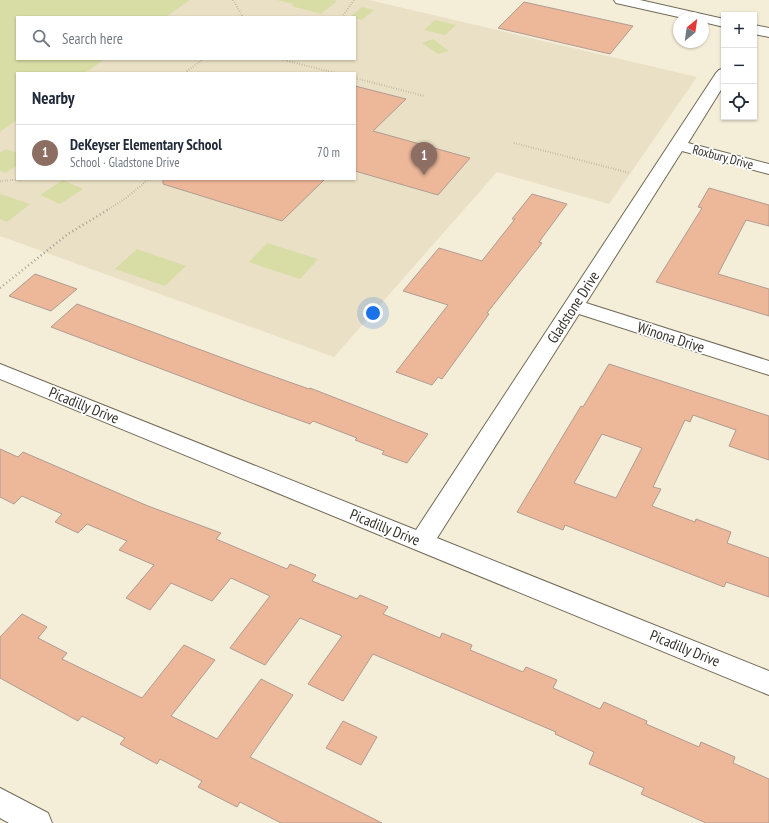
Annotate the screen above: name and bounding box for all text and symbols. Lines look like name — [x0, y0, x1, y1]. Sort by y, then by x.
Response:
north arrow — [673, 12, 709, 48]
map controls — [721, 12, 757, 120]
button: + — [721, 12, 757, 48]
search box — [16, 16, 356, 60]
icon: search — [30, 27, 52, 49]
text: Search here — [62, 29, 123, 48]
button: − — [721, 48, 757, 84]
button: locate — [721, 84, 757, 120]
text: Nearby — [32, 87, 75, 109]
text: DeKeyser Elementary School — [70, 135, 222, 154]
street label: Roxbury Drive — [691, 141, 755, 173]
pin: 1 — [411, 142, 437, 175]
text: 1 — [42, 144, 48, 161]
text: 70 m — [317, 144, 340, 161]
text: School · Gladstone Drive — [70, 154, 180, 171]
street label: Gladstone Drive — [543, 267, 603, 347]
your location — [363, 303, 383, 323]
street label: Winona Drive — [635, 317, 707, 357]
street label: Picadilly Drive — [46, 382, 122, 428]
street label: Picadilly Drive — [347, 504, 423, 550]
street label: Picadilly Drive — [647, 625, 723, 671]

